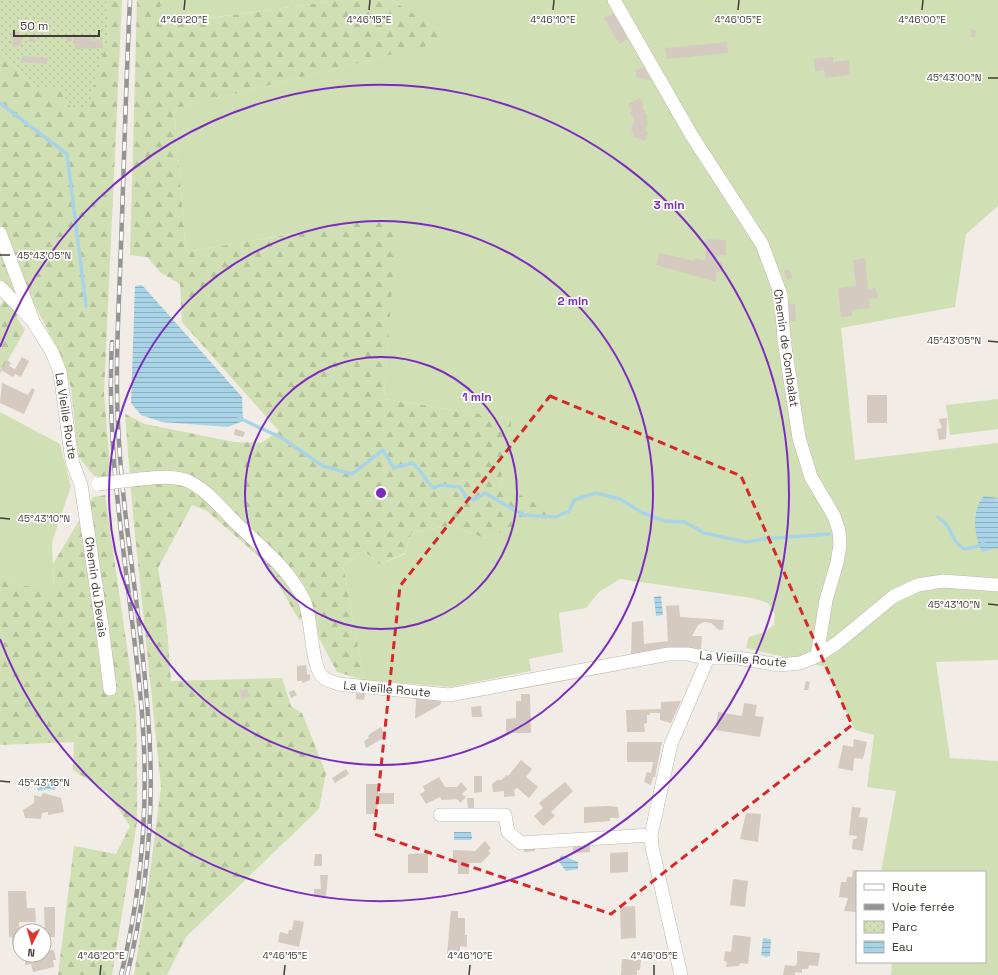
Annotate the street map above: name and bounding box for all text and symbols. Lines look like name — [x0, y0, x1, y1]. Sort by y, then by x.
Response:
scale bar — [14, 12, 99, 38]
text: 4°46'20"E — [160, 13, 208, 26]
text: 4°46'15"E — [347, 13, 392, 26]
text: 4°46'10"E — [530, 13, 576, 26]
text: 4°46'05"E — [714, 13, 762, 26]
text: 4°46'00"E — [898, 13, 946, 26]
text: 50 m — [20, 18, 48, 34]
text: 45°43'00"N — [927, 71, 981, 84]
text: 3 min — [653, 197, 685, 213]
text: 45°43'05"N — [17, 249, 71, 262]
street label: Chemin de Combalat — [770, 288, 802, 408]
text: 2 min — [557, 293, 589, 309]
text: 45°43'05"N — [927, 334, 981, 347]
street label: La Vieille Route — [51, 371, 81, 461]
text: 1 min — [462, 389, 492, 405]
centre of rings — [374, 486, 388, 500]
text: 45°43'10"N — [18, 512, 70, 525]
street label: Chemin du Devais — [81, 536, 111, 638]
text: 45°43'10"N — [928, 598, 980, 611]
street label: La Vieille Route — [699, 647, 787, 671]
street label: La Vieille Route — [343, 677, 431, 701]
text: 45°43'15"N — [18, 776, 70, 789]
legend — [856, 871, 986, 963]
text: Route — [892, 879, 927, 895]
text: Voie ferrée — [892, 899, 955, 915]
text: Parc — [892, 919, 917, 935]
north arrow — [12, 923, 52, 963]
text: Eau — [892, 939, 913, 955]
text: N — [27, 946, 35, 960]
text: 4°46'20"E — [77, 949, 125, 962]
text: 4°46'15"E — [263, 949, 308, 962]
text: 4°46'10"E — [447, 949, 493, 962]
text: 4°46'05"E — [630, 949, 678, 962]

